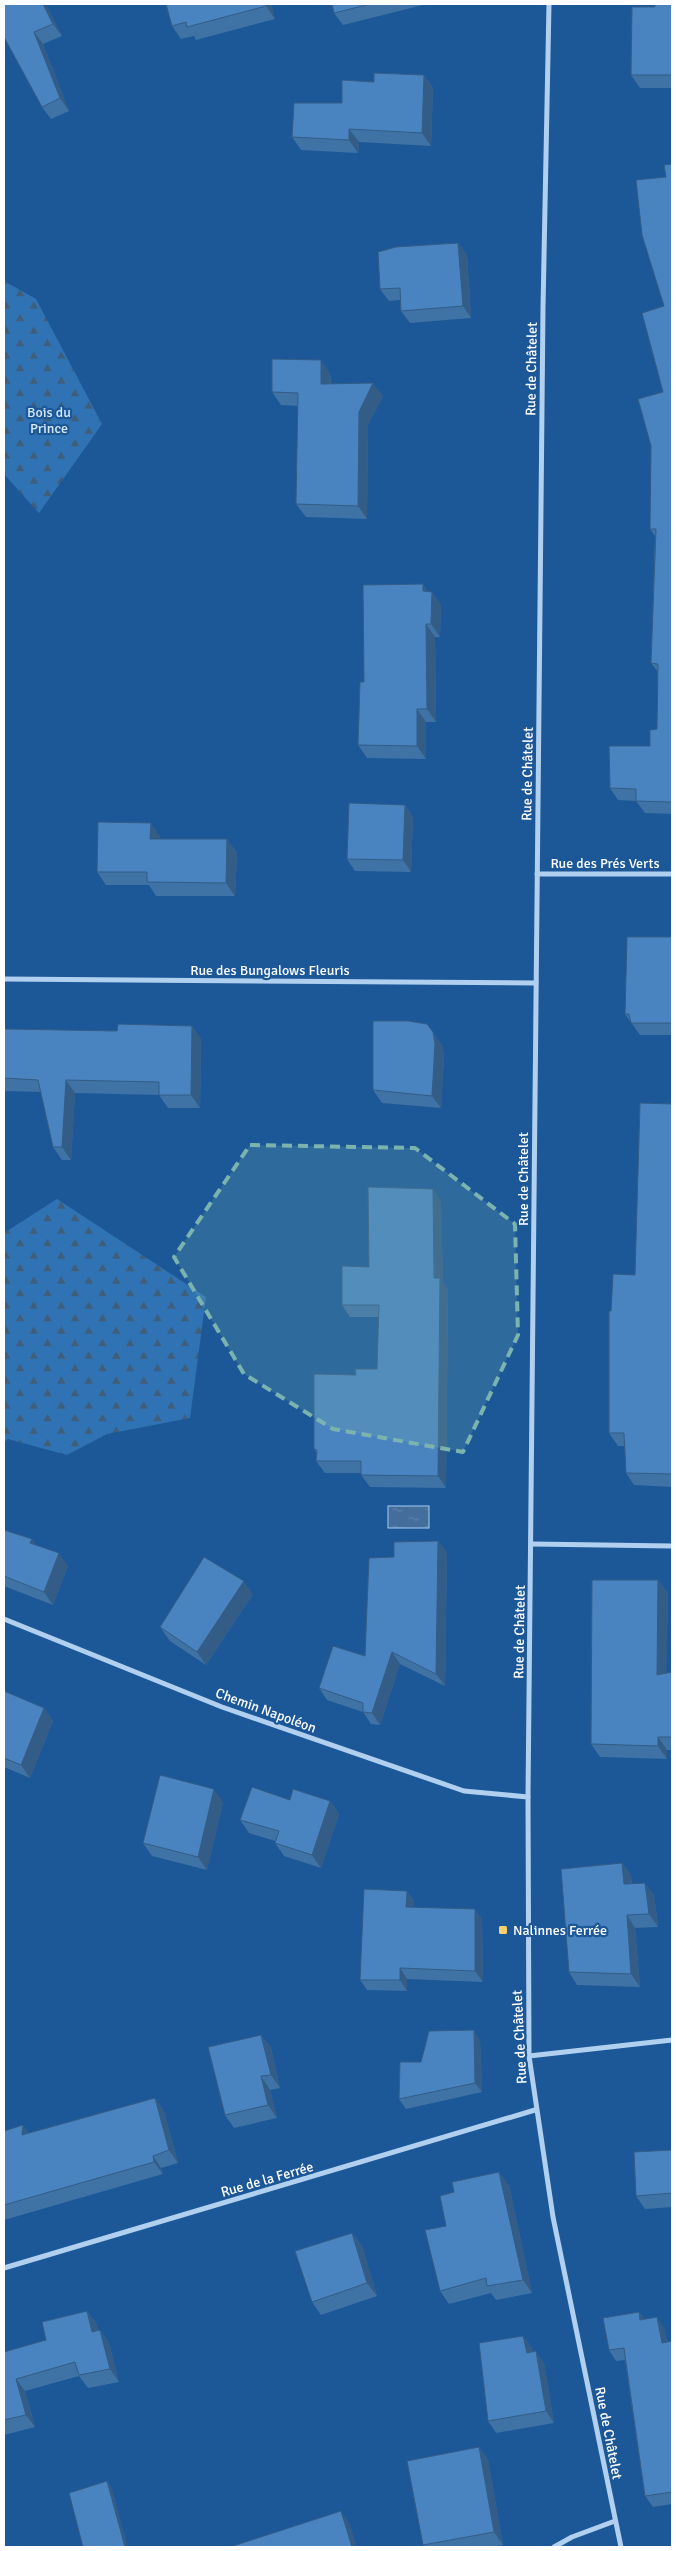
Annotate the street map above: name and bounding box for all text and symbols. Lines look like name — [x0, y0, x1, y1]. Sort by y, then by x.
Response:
street label: Rue de Châtelet — [522, 322, 541, 416]
park label: Bois du Prince — [27, 404, 71, 437]
street label: Rue de Châtelet — [518, 727, 537, 821]
street label: Rue des Prés Verts — [550, 855, 660, 872]
street label: Rue des Bungalows Fleuris — [190, 962, 350, 979]
street label: Rue de Châtelet — [515, 1132, 532, 1226]
street label: Rue de Châtelet — [510, 1585, 529, 1679]
street label: Chemin Napoléon — [213, 1684, 319, 1737]
place label: Nalinnes Ferrée — [513, 1922, 607, 1939]
marker: Nalinnes Ferrée — [497, 1924, 509, 1936]
street label: Rue de Châtelet — [509, 1989, 530, 2084]
street label: Rue de la Ferrée — [219, 2158, 315, 2201]
street label: Rue de Châtelet — [591, 2385, 626, 2481]

